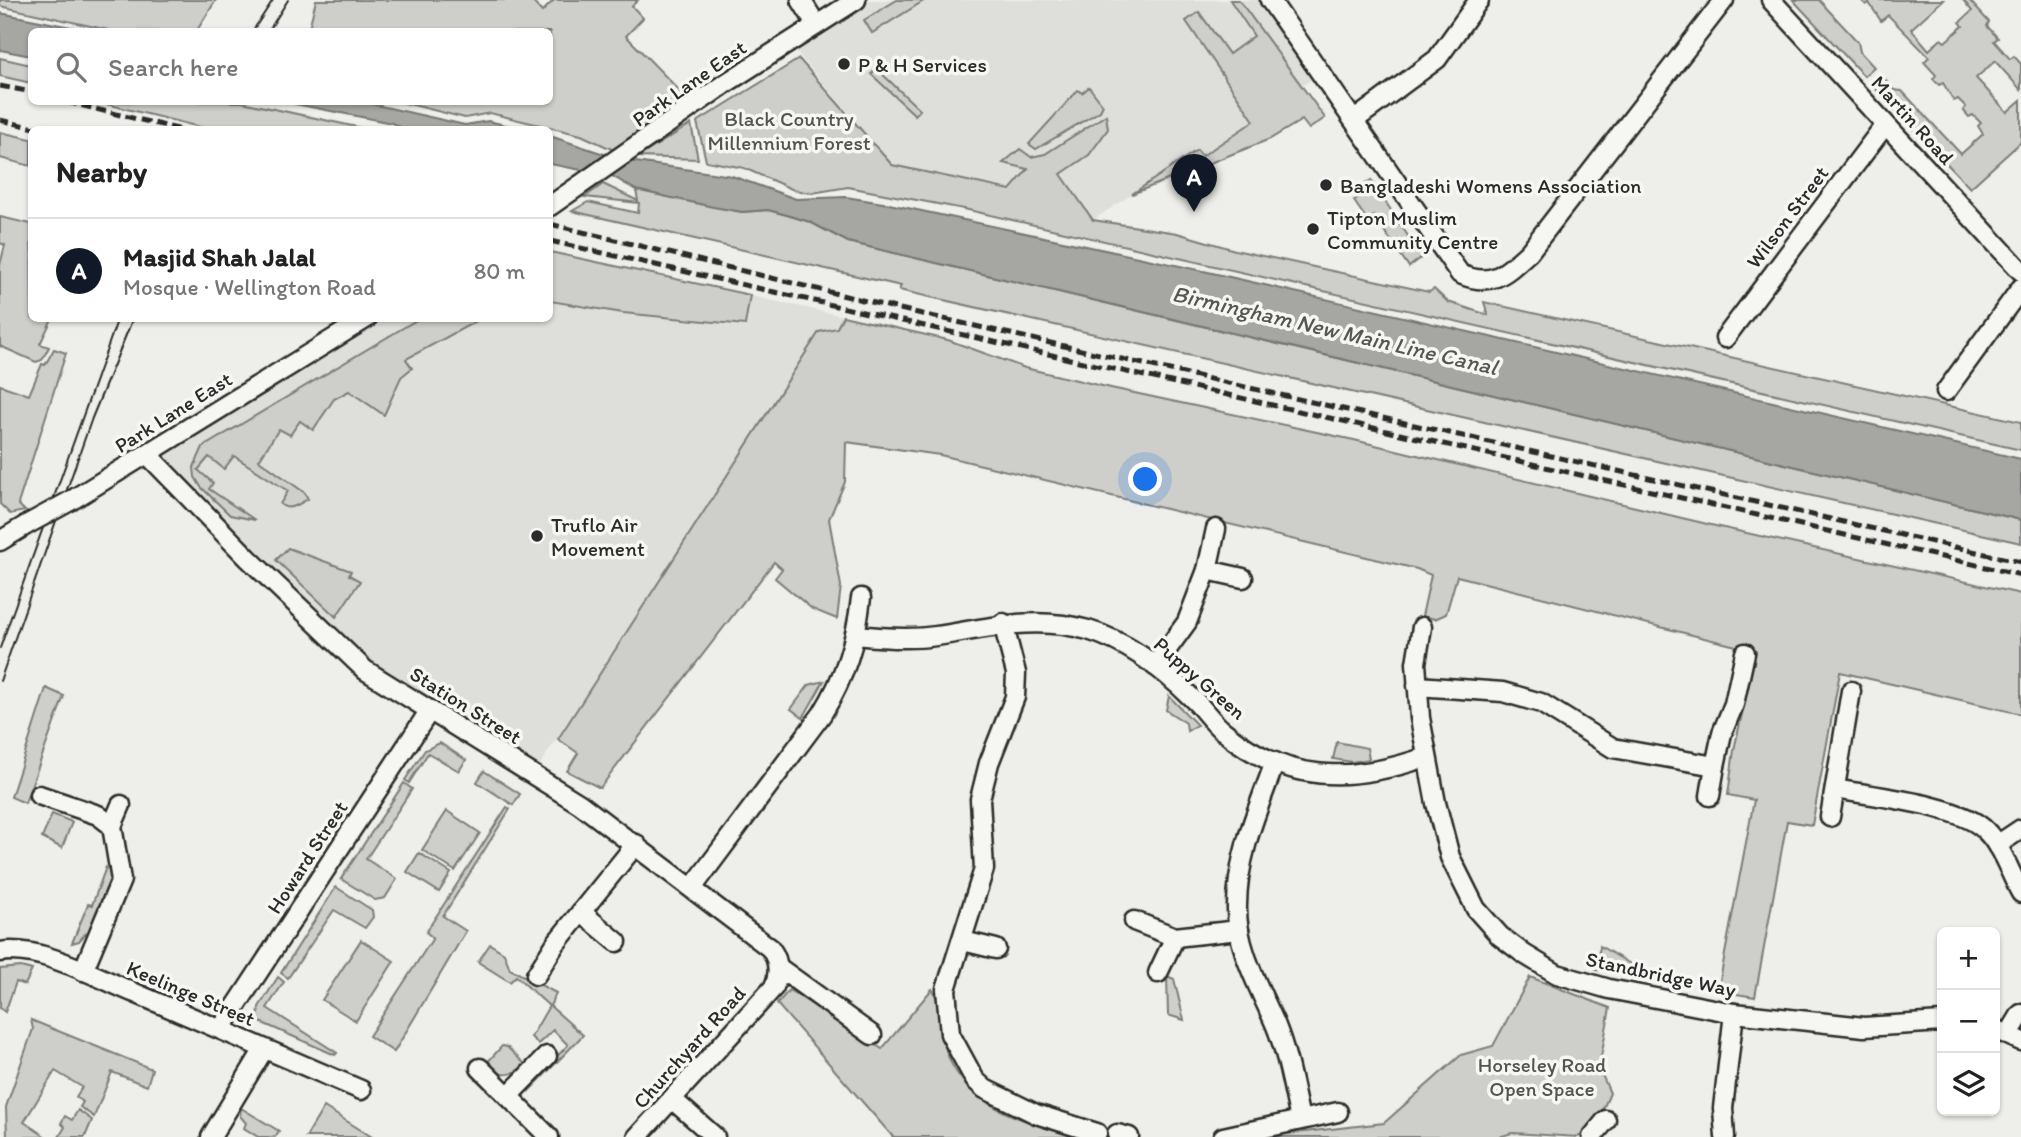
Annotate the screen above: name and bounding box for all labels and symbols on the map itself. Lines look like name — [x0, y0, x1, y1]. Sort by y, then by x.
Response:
street label: Park Lane East — [627, 34, 751, 132]
place label: P & H Services — [858, 52, 987, 77]
marker: P & H Services — [836, 56, 852, 72]
street label: Martin Road — [1866, 70, 1960, 170]
park label: Black Country Millennium Forest — [707, 106, 871, 155]
pin: A — [1171, 154, 1217, 212]
street label: Wilson Street — [1740, 161, 1834, 273]
place label: Bangladeshi Womens Association — [1340, 173, 1642, 198]
marker: Bangladeshi Womens Association — [1318, 177, 1334, 193]
place label: Tipton Muslim Community Centre — [1327, 205, 1498, 254]
marker: Tipton Muslim Community Centre — [1305, 221, 1321, 237]
water label: Birmingham New Main Line Canal — [1170, 279, 1502, 381]
street label: Park Lane East — [110, 366, 236, 458]
your location — [1128, 462, 1162, 496]
place label: Truflo Air Movement — [551, 512, 645, 561]
marker: Truflo Air Movement — [529, 528, 545, 544]
street label: Puppy Green — [1149, 631, 1251, 725]
street label: Station Street — [406, 661, 526, 749]
street label: Howard Street — [261, 796, 353, 918]
street label: Standbridge Way — [1584, 946, 1738, 1002]
street label: Keelinge Street — [123, 955, 259, 1031]
street label: Churchyard Road — [628, 981, 750, 1113]
park label: Horseley Road Open Space — [1478, 1052, 1606, 1101]

